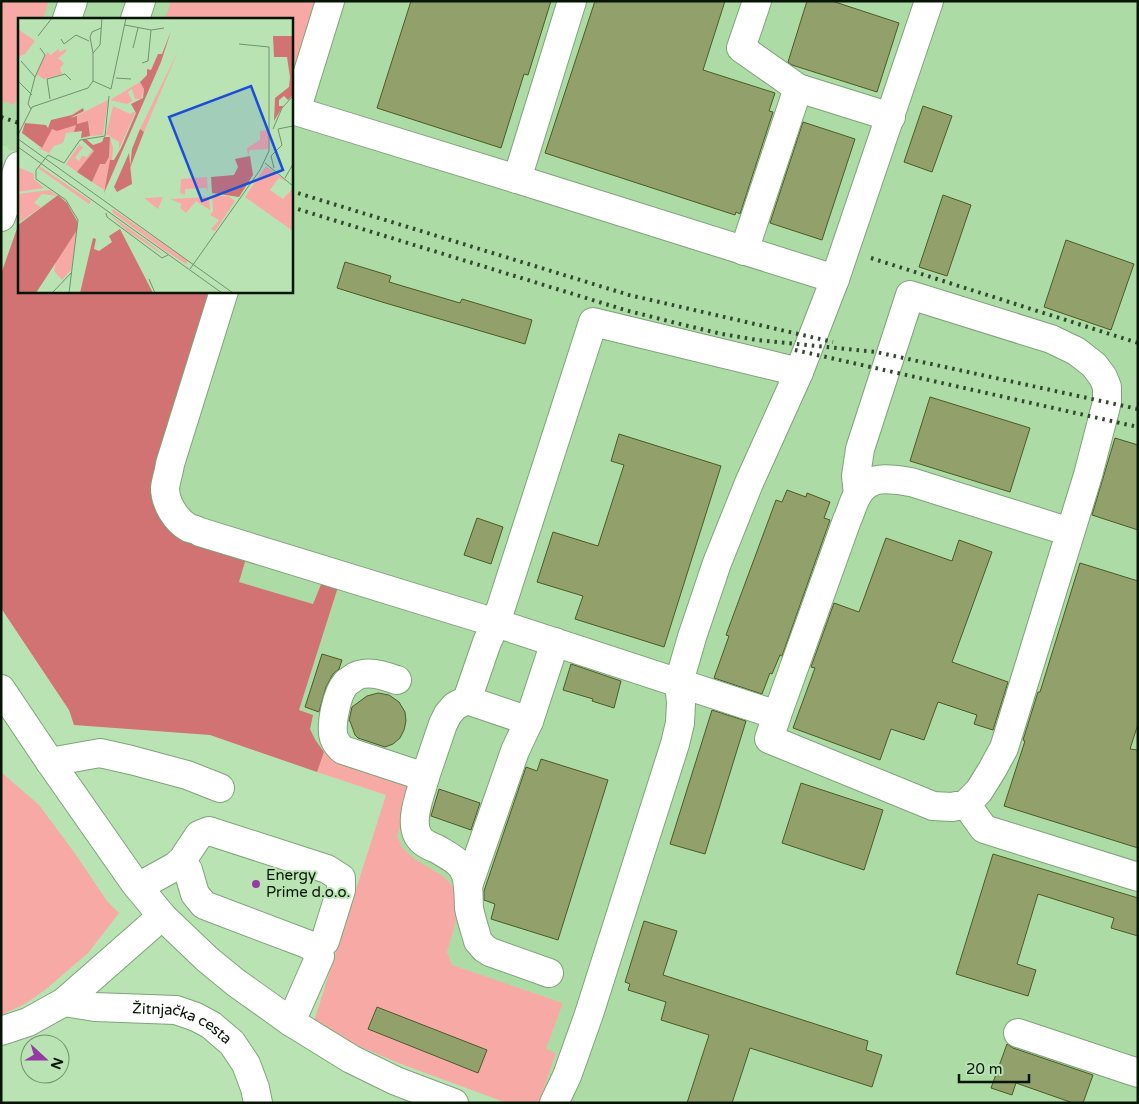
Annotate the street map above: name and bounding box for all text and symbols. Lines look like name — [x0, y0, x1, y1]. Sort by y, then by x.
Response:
inset map — [18, 18, 292, 292]
place label: Energy Prime d.o.o. — [266, 866, 350, 901]
marker: Energy Prime d.o.o. — [250, 878, 262, 890]
street label: Žitnjačka cesta — [132, 999, 236, 1048]
north arrow — [20, 1034, 70, 1084]
scale bar — [959, 1052, 1029, 1084]
text: N — [47, 1055, 67, 1072]
text: 20 m — [966, 1060, 1003, 1078]

